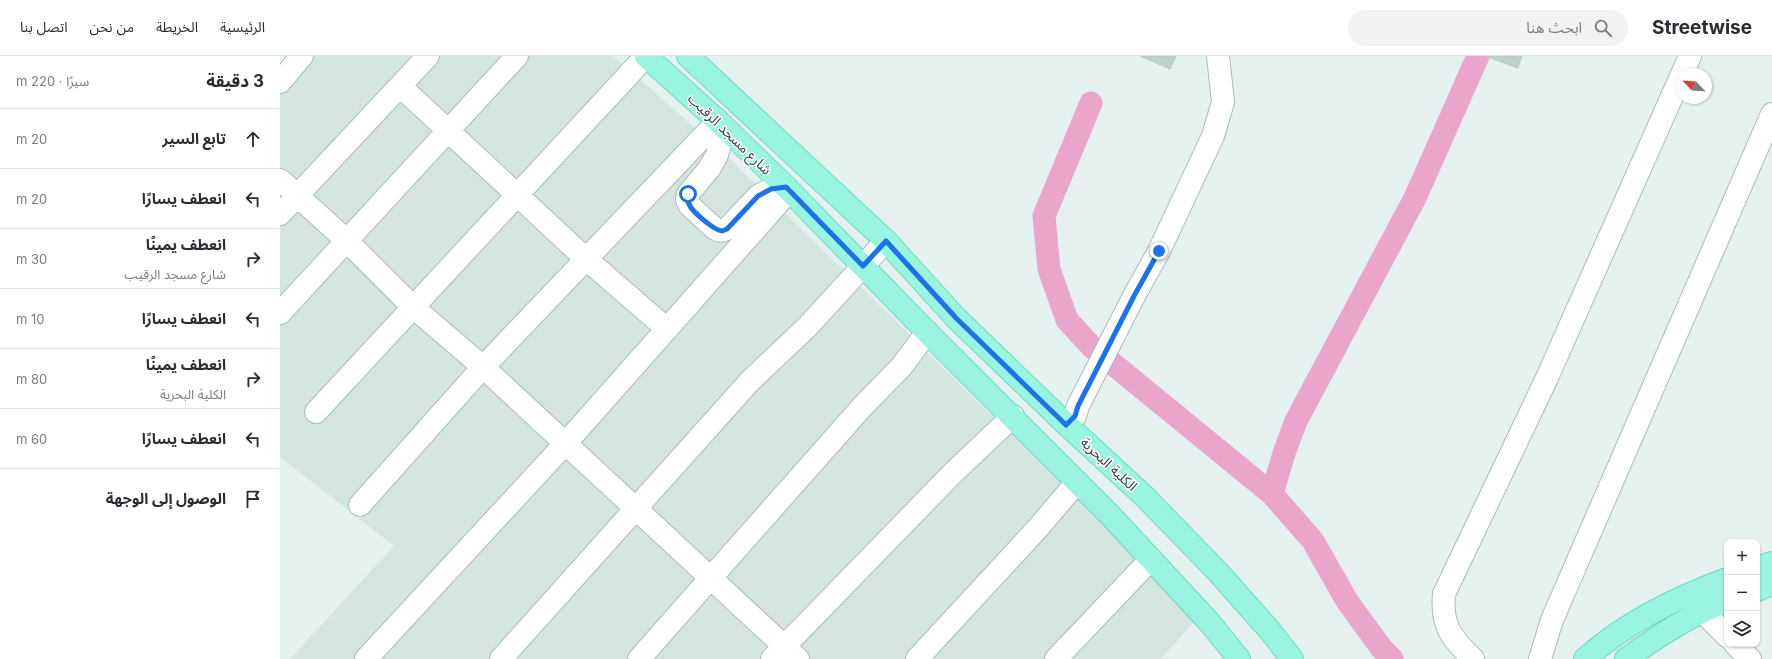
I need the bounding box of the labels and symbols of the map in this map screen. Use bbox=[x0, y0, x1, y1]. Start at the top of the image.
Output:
north arrow bbox=[1676, 68, 1712, 104]
street label: شارع مسجد الرقيب bbox=[683, 89, 776, 180]
route start bbox=[679, 185, 697, 203]
route end bbox=[1150, 242, 1168, 260]
street label: الكلية البحرية bbox=[1077, 433, 1141, 495]

